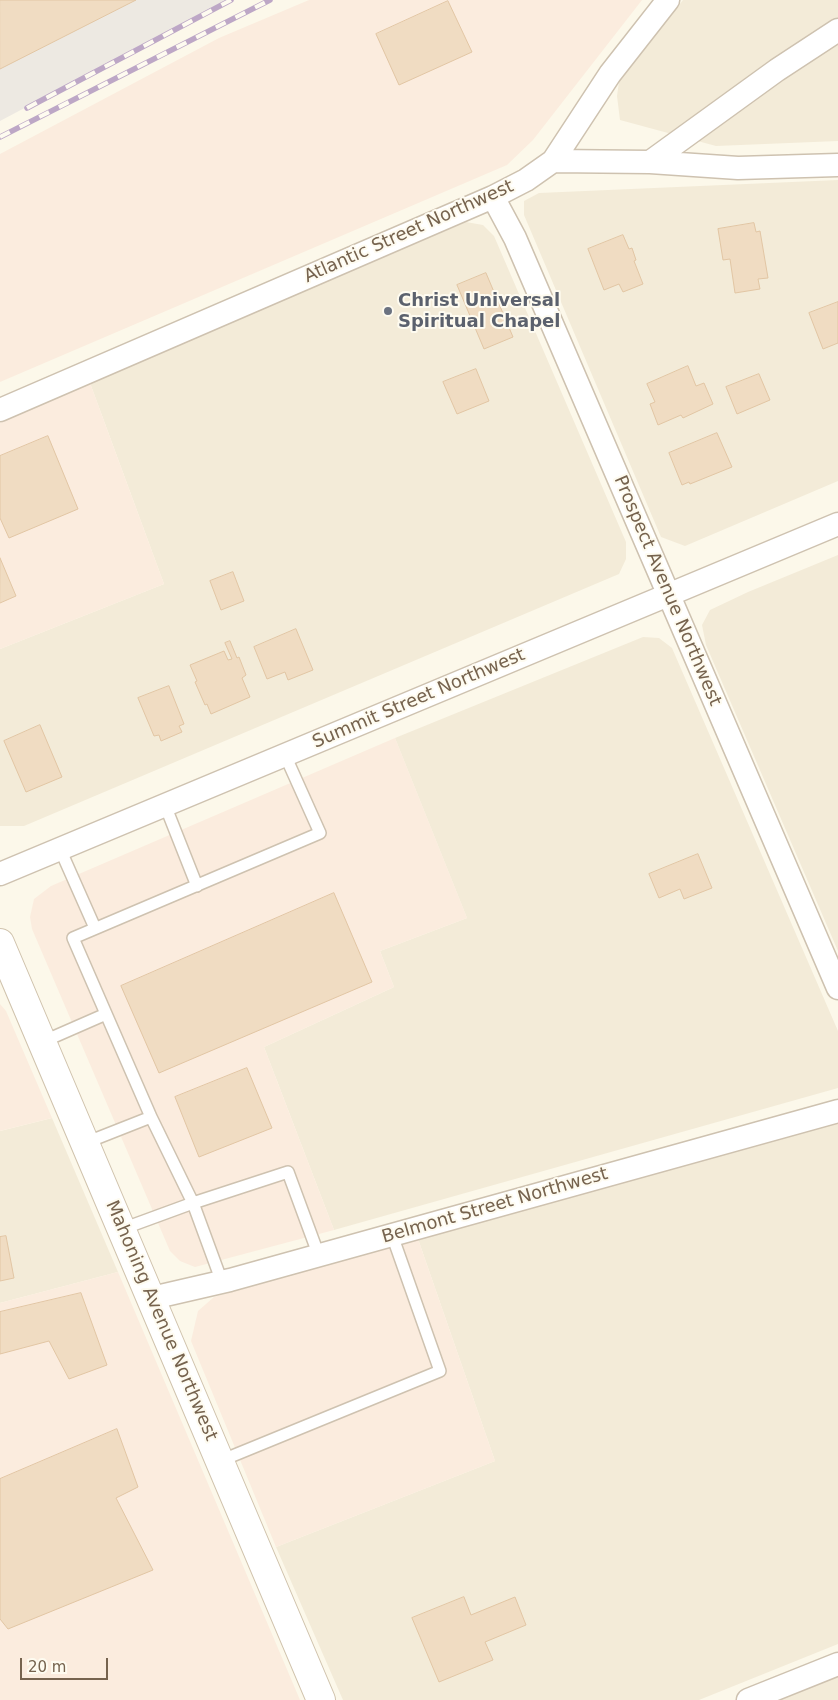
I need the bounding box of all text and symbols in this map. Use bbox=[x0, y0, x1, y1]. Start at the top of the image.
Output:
street label: Atlantic Street Northwest bbox=[301, 176, 517, 288]
place label: Christ Universal Spiritual Chapel bbox=[398, 290, 561, 332]
marker: Christ Universal Spiritual Chapel bbox=[382, 305, 394, 317]
street label: Prospect Avenue Northwest bbox=[609, 473, 725, 709]
street label: Summit Street Northwest bbox=[310, 644, 528, 754]
street label: Belmont Street Northwest bbox=[379, 1163, 611, 1249]
street label: Mahoning Avenue Northwest bbox=[100, 1198, 222, 1444]
scale bar bbox=[22, 1648, 110, 1680]
text: 20 m bbox=[28, 1658, 66, 1676]

